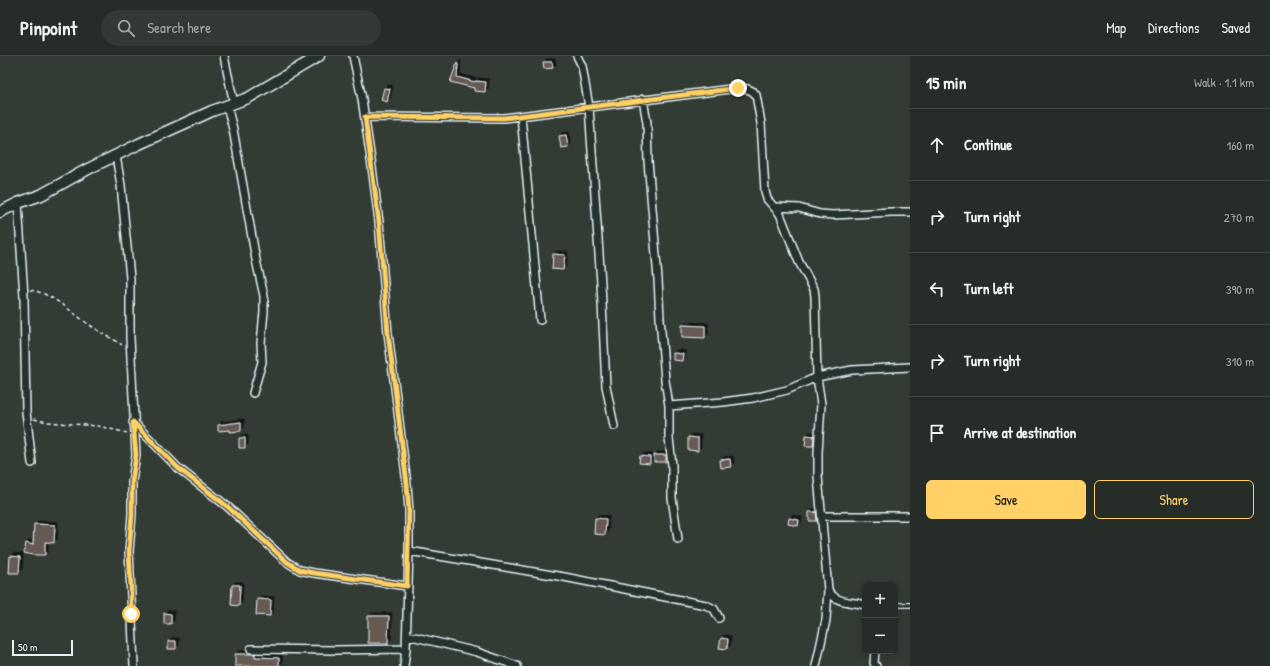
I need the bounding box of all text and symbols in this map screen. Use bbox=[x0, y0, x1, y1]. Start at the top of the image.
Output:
search box bbox=[101, 10, 381, 46]
text: Pinpoint bbox=[20, 15, 77, 41]
icon: search bbox=[115, 17, 137, 39]
text: Search here bbox=[147, 17, 211, 38]
text: Map bbox=[1106, 18, 1126, 37]
text: Directions bbox=[1148, 18, 1199, 37]
text: Saved bbox=[1221, 18, 1250, 37]
text: 15 min bbox=[926, 71, 966, 94]
text: Walk · 1.1 km bbox=[1194, 73, 1254, 91]
route end bbox=[729, 79, 747, 97]
icon: ahead bbox=[926, 134, 948, 156]
text: Continue bbox=[964, 134, 1012, 155]
text: 160 m bbox=[1226, 136, 1254, 154]
icon: right bbox=[926, 206, 948, 228]
text: Turn right bbox=[964, 206, 1020, 227]
text: 270 m bbox=[1224, 208, 1254, 226]
icon: left bbox=[926, 278, 948, 300]
text: Turn left bbox=[964, 278, 1014, 299]
text: 390 m bbox=[1226, 280, 1254, 298]
icon: right bbox=[926, 350, 948, 372]
text: Turn right bbox=[964, 350, 1020, 371]
text: 310 m bbox=[1226, 352, 1254, 370]
icon: arrive bbox=[926, 422, 948, 444]
text: Arrive at destination bbox=[964, 422, 1076, 443]
button: Save bbox=[926, 480, 1086, 519]
button: Share bbox=[1094, 480, 1254, 519]
map controls bbox=[862, 582, 898, 654]
button: + bbox=[862, 582, 898, 618]
route start bbox=[122, 605, 140, 623]
button: − bbox=[862, 618, 898, 654]
scale bar bbox=[12, 638, 73, 657]
text: 50 m bbox=[18, 640, 38, 654]

